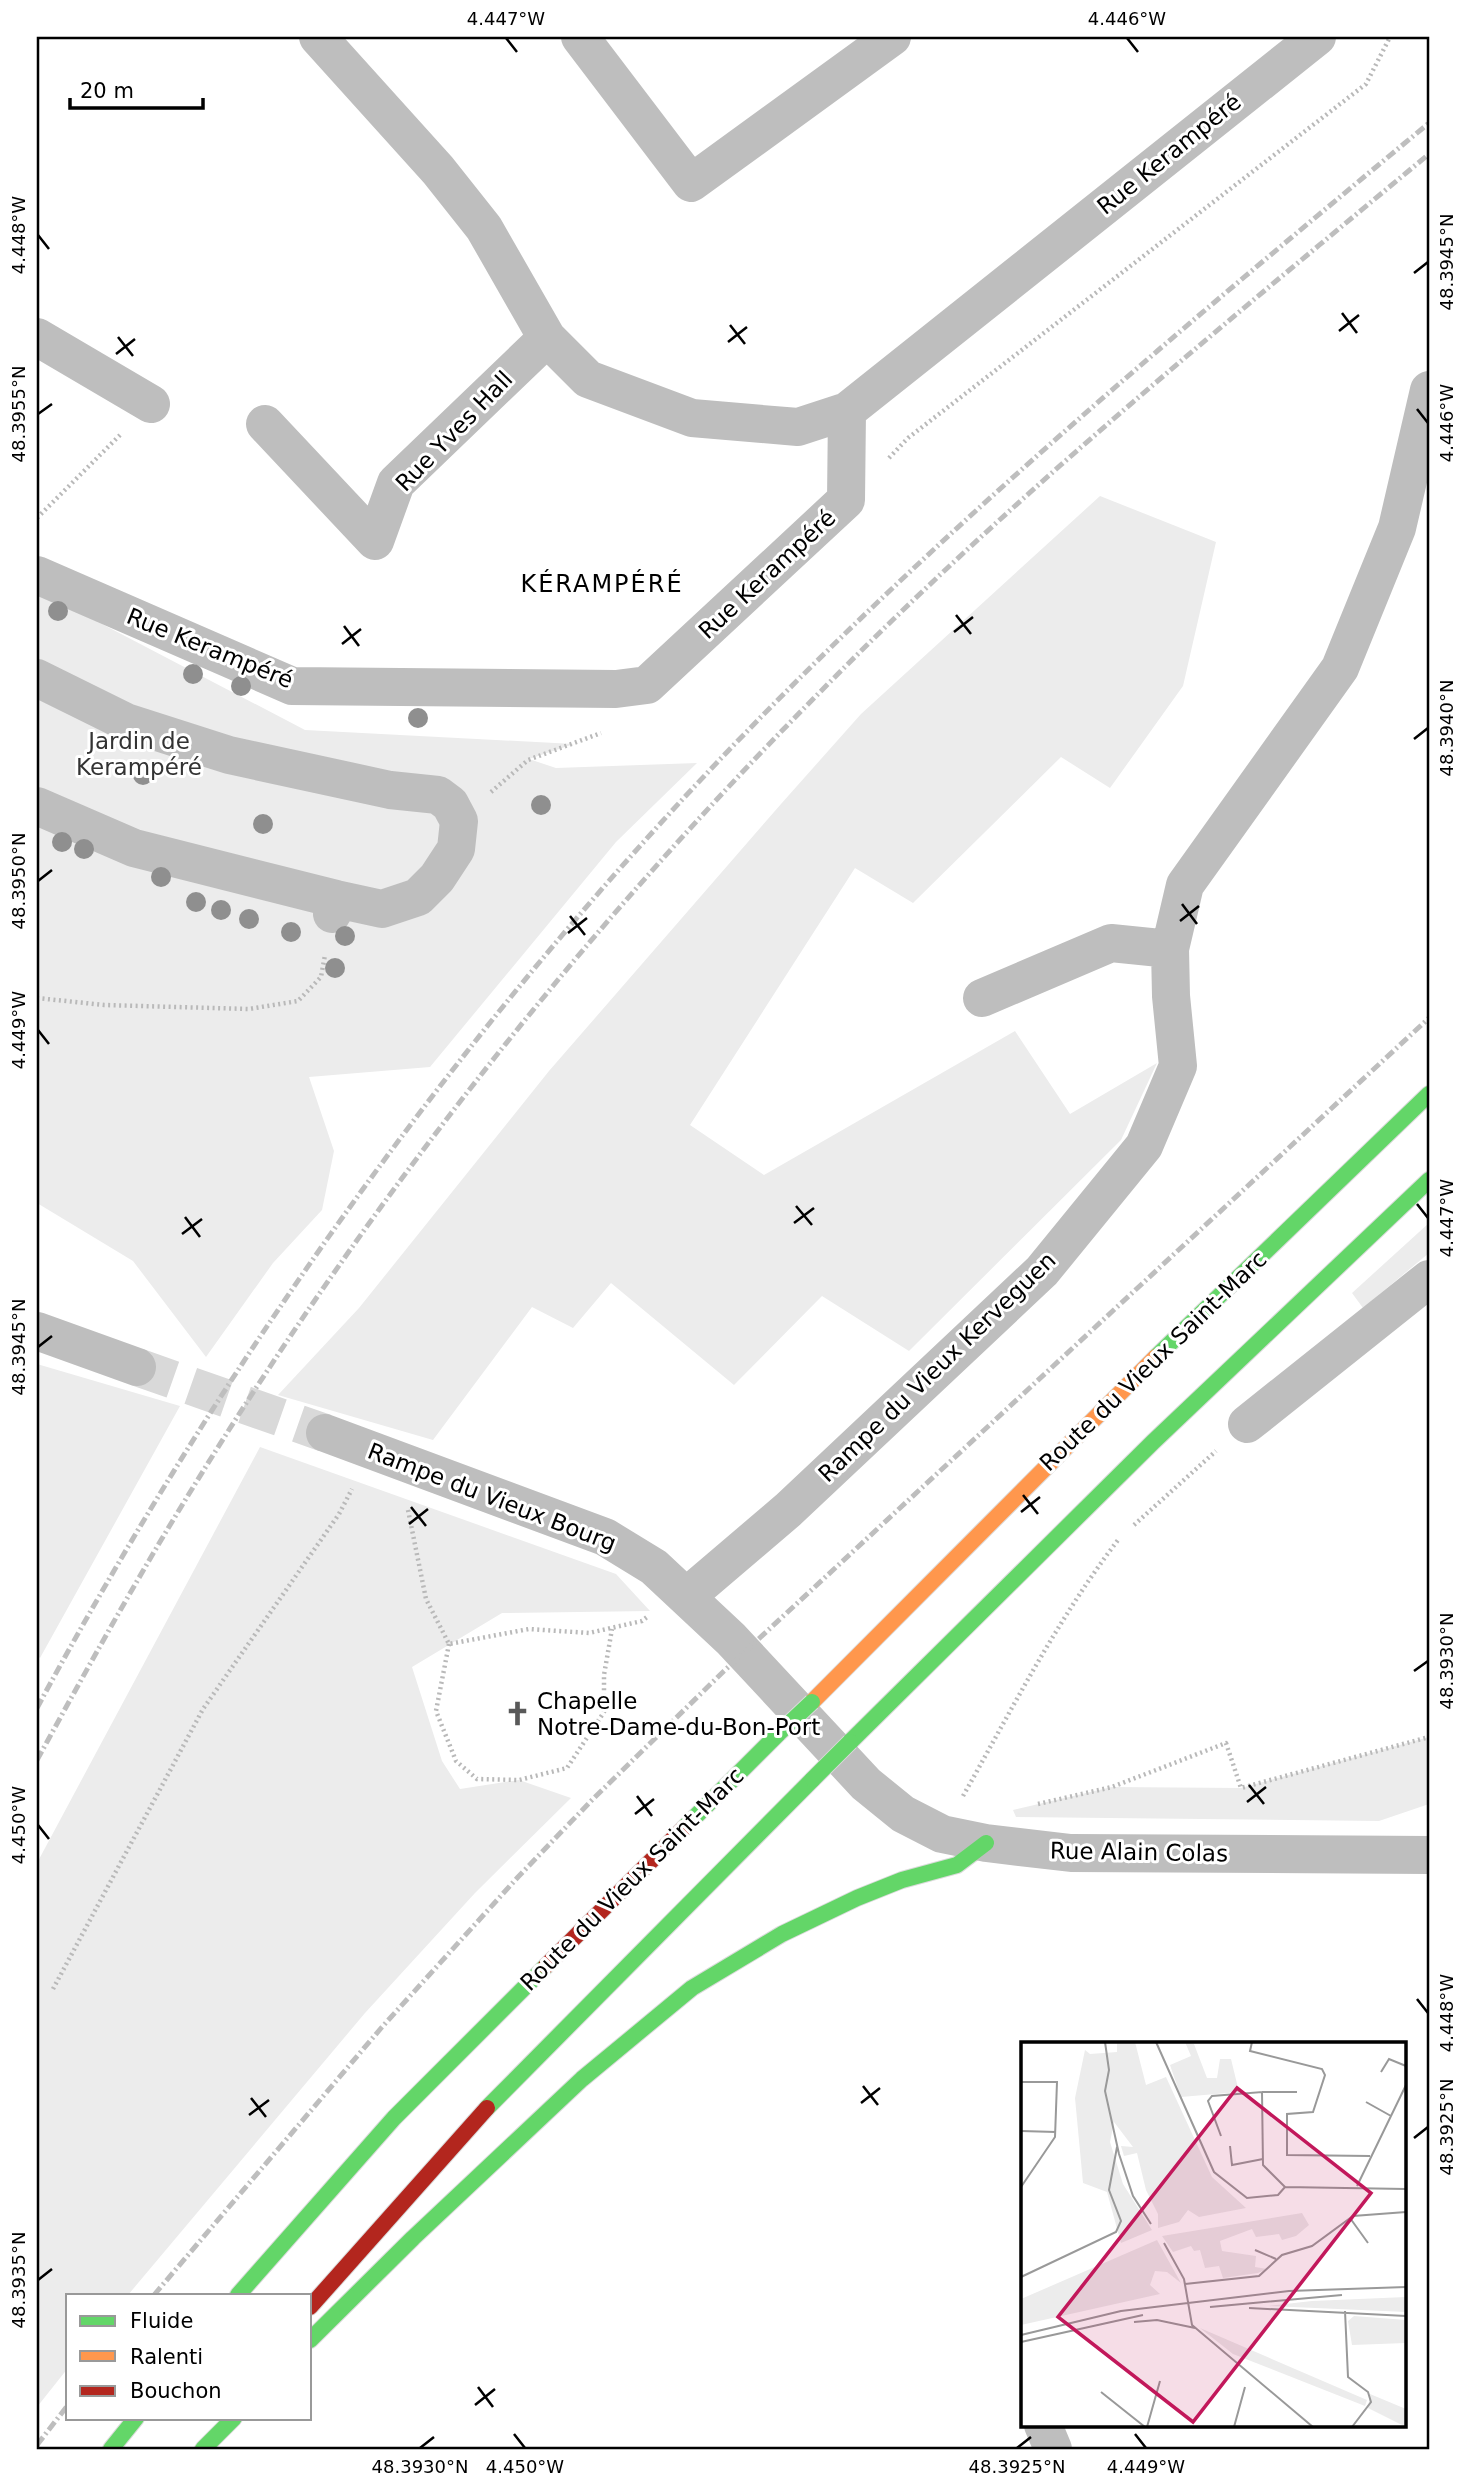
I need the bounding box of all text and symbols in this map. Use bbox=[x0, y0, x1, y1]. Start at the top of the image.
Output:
text: 4.447°W bbox=[467, 8, 545, 29]
text: 4.446°W bbox=[1088, 8, 1166, 29]
scale bar bbox=[70, 66, 203, 110]
text: 20 m bbox=[80, 79, 134, 103]
street label: Rue Kerampéré bbox=[1092, 88, 1246, 220]
text: 4.448°W bbox=[8, 196, 29, 274]
text: 48.3945°N bbox=[1436, 214, 1457, 310]
text: 48.3955°N bbox=[8, 366, 29, 462]
street label: Rue Yves Hall bbox=[390, 366, 518, 496]
text: 4.446°W bbox=[1436, 384, 1457, 462]
street label: Rue Kerampéré bbox=[693, 504, 841, 644]
district label: KÉRAMPÉRÉ bbox=[520, 569, 684, 598]
street label: Rue Kerampéré bbox=[123, 603, 297, 693]
text: 48.3940°N bbox=[1436, 680, 1457, 776]
park label: Jardin de Kerampéré bbox=[76, 728, 202, 780]
text: 48.3950°N bbox=[8, 833, 29, 929]
text: 4.449°W bbox=[8, 991, 29, 1069]
text: 4.447°W bbox=[1436, 1179, 1457, 1257]
street label: Route du Vieux Saint-Marc bbox=[1035, 1246, 1271, 1476]
street label: Rampe du Vieux Kerveguen bbox=[813, 1247, 1061, 1487]
text: 48.3945°N bbox=[8, 1299, 29, 1395]
street label: Rampe du Vieux Bourg bbox=[364, 1438, 620, 1556]
text: 48.3930°N bbox=[1436, 1613, 1457, 1709]
place label: Chapelle Notre-Dame-du-Bon-Port bbox=[537, 1688, 820, 1740]
church icon: Chapelle Notre-Dame-du-Bon-Port bbox=[503, 1700, 531, 1728]
street label: Route du Vieux Saint-Marc bbox=[515, 1762, 749, 1996]
text: 4.450°W bbox=[8, 1786, 29, 1864]
street label: Rue Alain Colas bbox=[1050, 1837, 1228, 1867]
text: 4.448°W bbox=[1436, 1974, 1457, 2052]
inset map bbox=[1021, 2042, 1406, 2426]
text: 48.3925°N bbox=[1436, 2079, 1457, 2175]
text: 48.3935°N bbox=[8, 2232, 29, 2328]
legend bbox=[66, 2294, 312, 2420]
text: Fluide bbox=[130, 2309, 193, 2333]
text: Ralenti bbox=[130, 2345, 203, 2369]
text: Bouchon bbox=[130, 2379, 222, 2403]
text: 48.3930°N bbox=[372, 2456, 468, 2477]
text: 4.450°W bbox=[486, 2456, 564, 2477]
text: 48.3925°N bbox=[969, 2456, 1065, 2477]
text: 4.449°W bbox=[1107, 2456, 1185, 2477]

